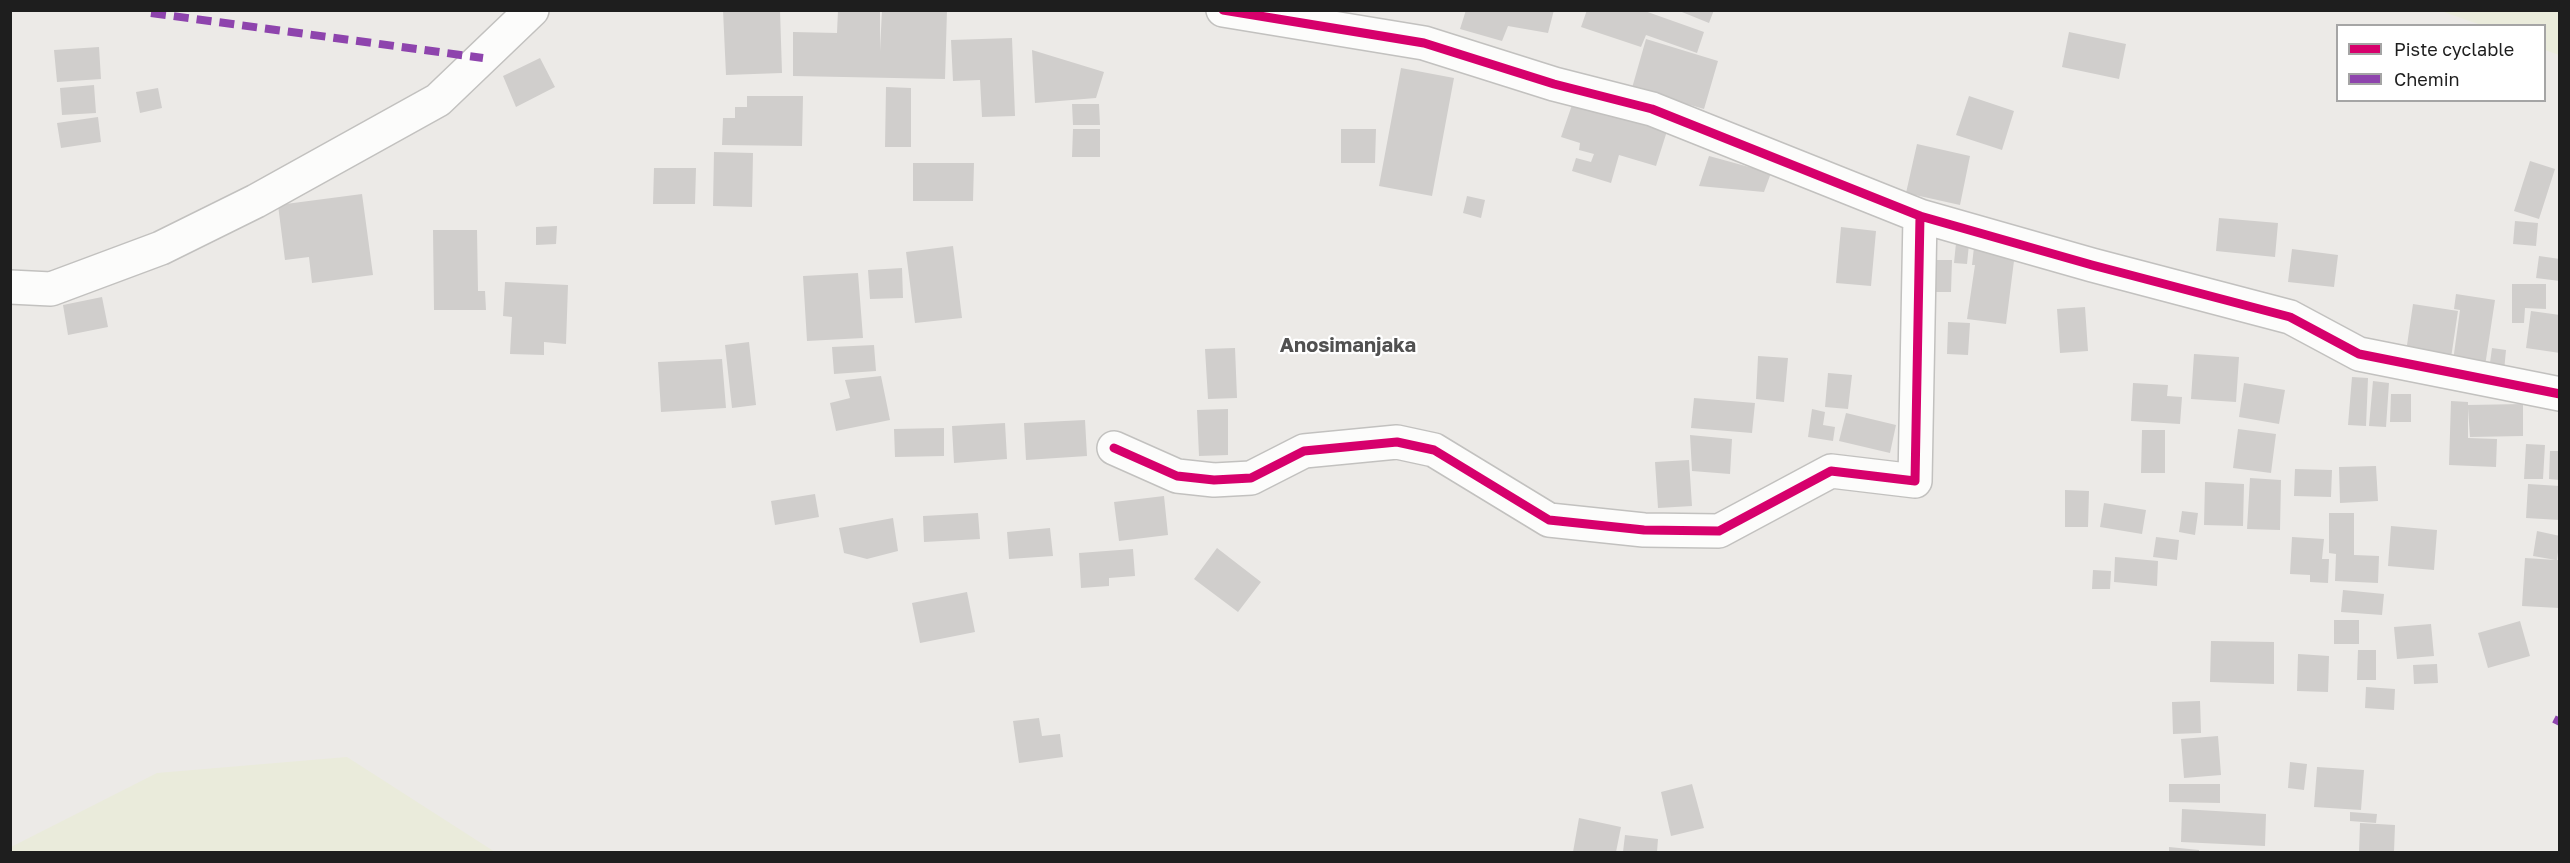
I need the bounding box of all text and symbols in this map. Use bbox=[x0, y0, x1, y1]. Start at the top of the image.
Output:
legend bbox=[2336, 24, 2546, 102]
text: Piste cyclable bbox=[2394, 38, 2514, 60]
text: Chemin bbox=[2394, 68, 2460, 90]
district label: Anosimanjaka bbox=[1280, 334, 1416, 358]

